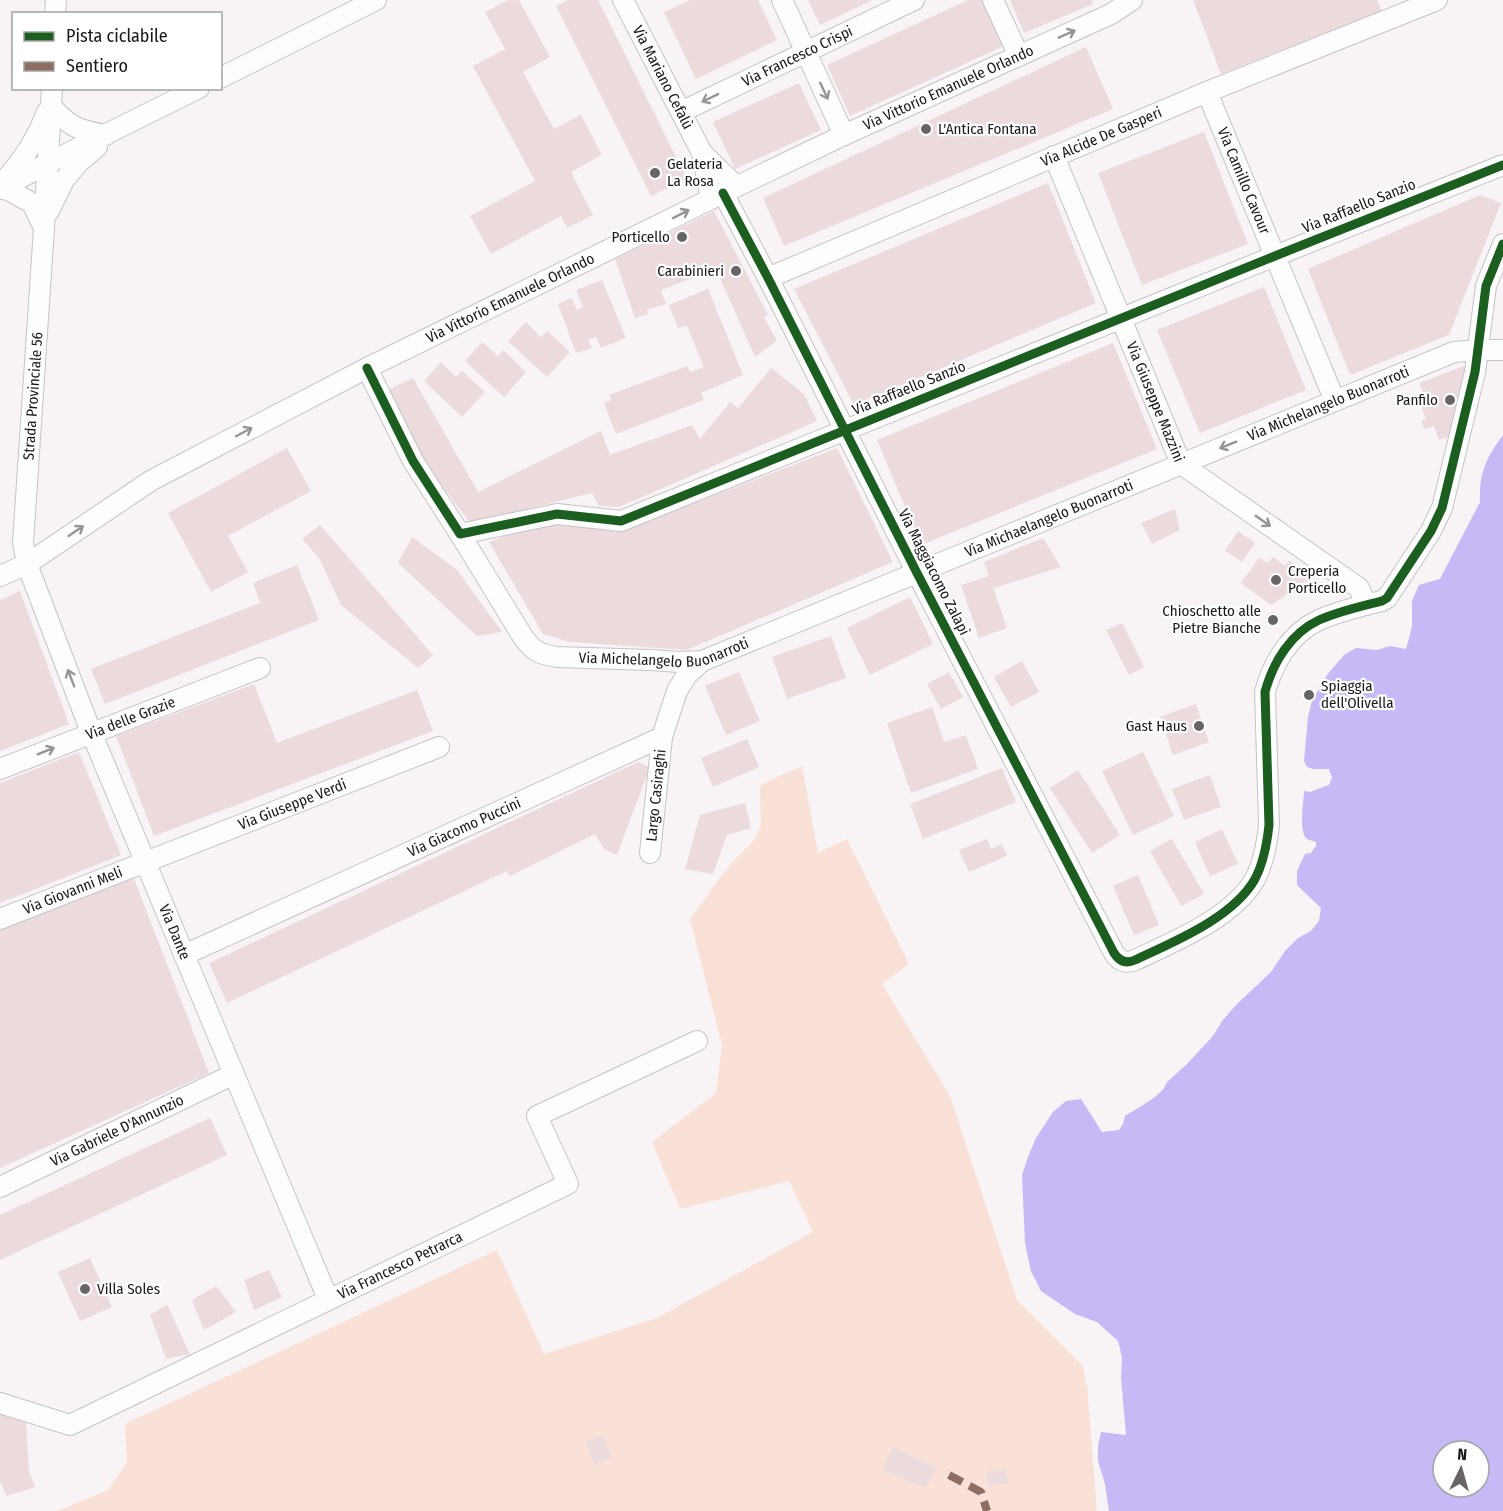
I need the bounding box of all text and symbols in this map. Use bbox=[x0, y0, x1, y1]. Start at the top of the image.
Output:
legend bbox=[12, 12, 222, 90]
street label: Via Mariano Cefalù bbox=[629, 22, 697, 132]
street label: Via Francesco Crispi bbox=[739, 22, 855, 90]
text: Pista ciclabile bbox=[66, 25, 168, 47]
one-way arrow bbox=[1058, 27, 1076, 39]
street label: Via Vittorio Emanuele Orlando bbox=[860, 41, 1037, 134]
text: Sentiero bbox=[66, 55, 128, 77]
one-way arrow bbox=[819, 82, 830, 100]
one-way arrow bbox=[702, 93, 720, 105]
street label: Via Alcide De Gasperi bbox=[1038, 103, 1165, 170]
place label: L'Antica Fontana bbox=[938, 120, 1037, 138]
marker: L'Antica Fontana bbox=[919, 122, 933, 136]
street label: Via Camillo Cavour bbox=[1214, 125, 1274, 237]
place label: Gelateria La Rosa bbox=[667, 155, 723, 190]
marker: Gelateria La Rosa bbox=[648, 166, 662, 180]
street label: Via Raffaello Sanzio bbox=[1300, 175, 1418, 237]
one-way arrow bbox=[672, 207, 690, 219]
place label: Porticello bbox=[612, 228, 670, 246]
marker: Porticello bbox=[675, 230, 689, 244]
street label: Via Vittorio Emanuele Orlando bbox=[423, 249, 597, 347]
place label: Carabinieri bbox=[657, 262, 724, 280]
marker: Carabinieri bbox=[729, 264, 743, 278]
street label: Strada Provinciale 56 bbox=[20, 331, 46, 461]
street label: Via Giuseppe Mazzini bbox=[1123, 339, 1188, 465]
street label: Via Raffaello Sanzio bbox=[850, 357, 968, 419]
street label: Via Michelangelo Buonarroti bbox=[1245, 362, 1412, 445]
place label: Panfilo bbox=[1396, 391, 1438, 409]
marker: Panfilo bbox=[1443, 393, 1457, 407]
one-way arrow bbox=[234, 426, 252, 437]
one-way arrow bbox=[1219, 440, 1238, 451]
street label: Via Michaelangelo Buonarroti bbox=[962, 476, 1136, 561]
street label: Via Maggiacomo Zalapì bbox=[894, 506, 974, 638]
one-way arrow bbox=[1255, 515, 1271, 527]
one-way arrow bbox=[67, 524, 84, 537]
place label: Creperia Porticello bbox=[1288, 562, 1347, 597]
marker: Creperia Porticello bbox=[1269, 573, 1283, 587]
place label: Chioschetto alle Pietre Bianche bbox=[1162, 602, 1261, 637]
marker: Chioschetto alle Pietre Bianche bbox=[1266, 613, 1280, 627]
street label: Via Michelangelo Buonarroti bbox=[578, 634, 751, 671]
one-way arrow bbox=[64, 669, 75, 687]
place label: Spiaggia dell'Olivella bbox=[1321, 677, 1394, 712]
marker: Spiaggia dell'Olivella bbox=[1302, 688, 1316, 702]
street label: Via delle Grazie bbox=[83, 693, 178, 744]
place label: Gast Haus bbox=[1126, 717, 1187, 735]
marker: Gast Haus bbox=[1192, 719, 1206, 733]
one-way arrow bbox=[36, 744, 54, 755]
street label: Largo Casiraghi bbox=[642, 748, 670, 842]
street label: Via Giuseppe Verdi bbox=[236, 775, 349, 834]
street label: Via Giacomo Puccini bbox=[405, 794, 524, 861]
street label: Via Giovanni Meli bbox=[20, 863, 125, 918]
street label: Via Dante bbox=[155, 902, 194, 962]
street label: Via Gabriele D'Annunzio bbox=[47, 1091, 187, 1170]
street label: Via Francesco Petrarca bbox=[335, 1228, 465, 1303]
place label: Villa Soles bbox=[97, 1280, 160, 1298]
marker: Villa Soles bbox=[78, 1282, 92, 1296]
north arrow bbox=[1431, 1439, 1491, 1499]
text: N bbox=[1457, 1445, 1468, 1464]

